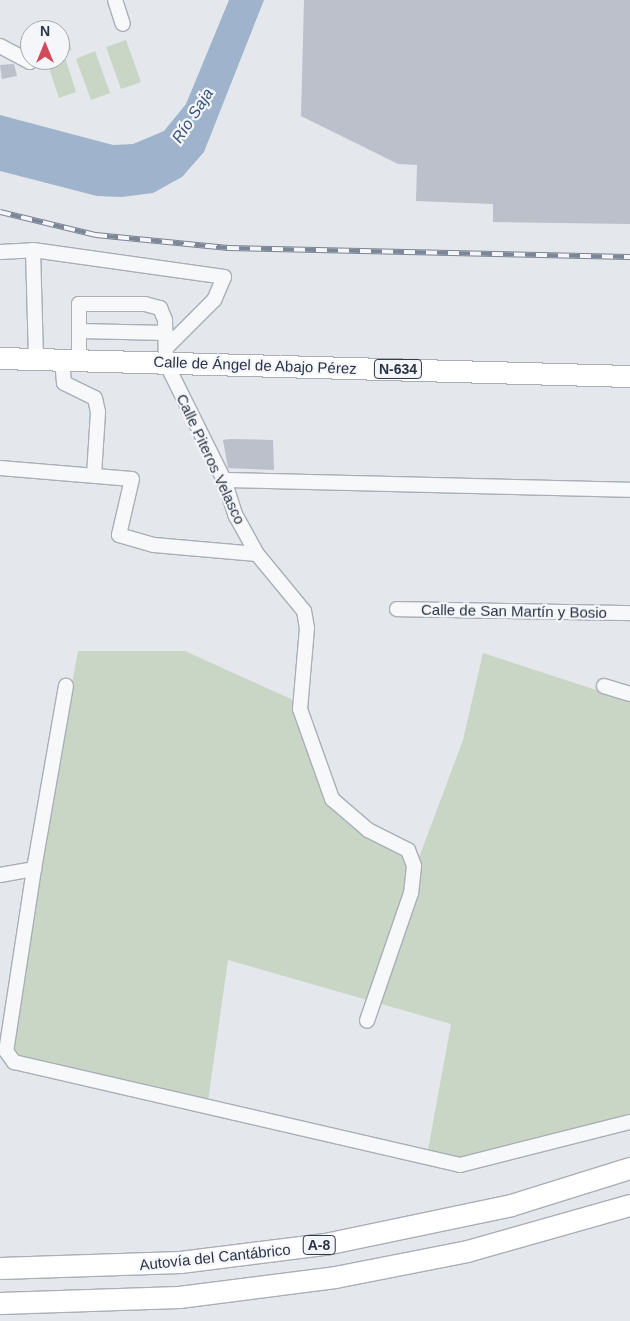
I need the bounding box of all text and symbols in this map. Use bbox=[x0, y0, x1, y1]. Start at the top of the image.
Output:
north arrow bbox=[20, 20, 70, 70]
text: N bbox=[40, 23, 50, 39]
water label: Río Saja bbox=[168, 85, 218, 147]
street label: Calle de Ángel de Abajo Pérez bbox=[153, 352, 357, 378]
road number: N-634 bbox=[373, 358, 423, 380]
street label: Calle Piteros Velasco bbox=[173, 391, 249, 527]
street label: Calle de San Martín y Bosio bbox=[421, 600, 607, 622]
road number: A-8 bbox=[302, 1234, 336, 1256]
street label: Autovía del Cantábrico bbox=[139, 1240, 291, 1274]

